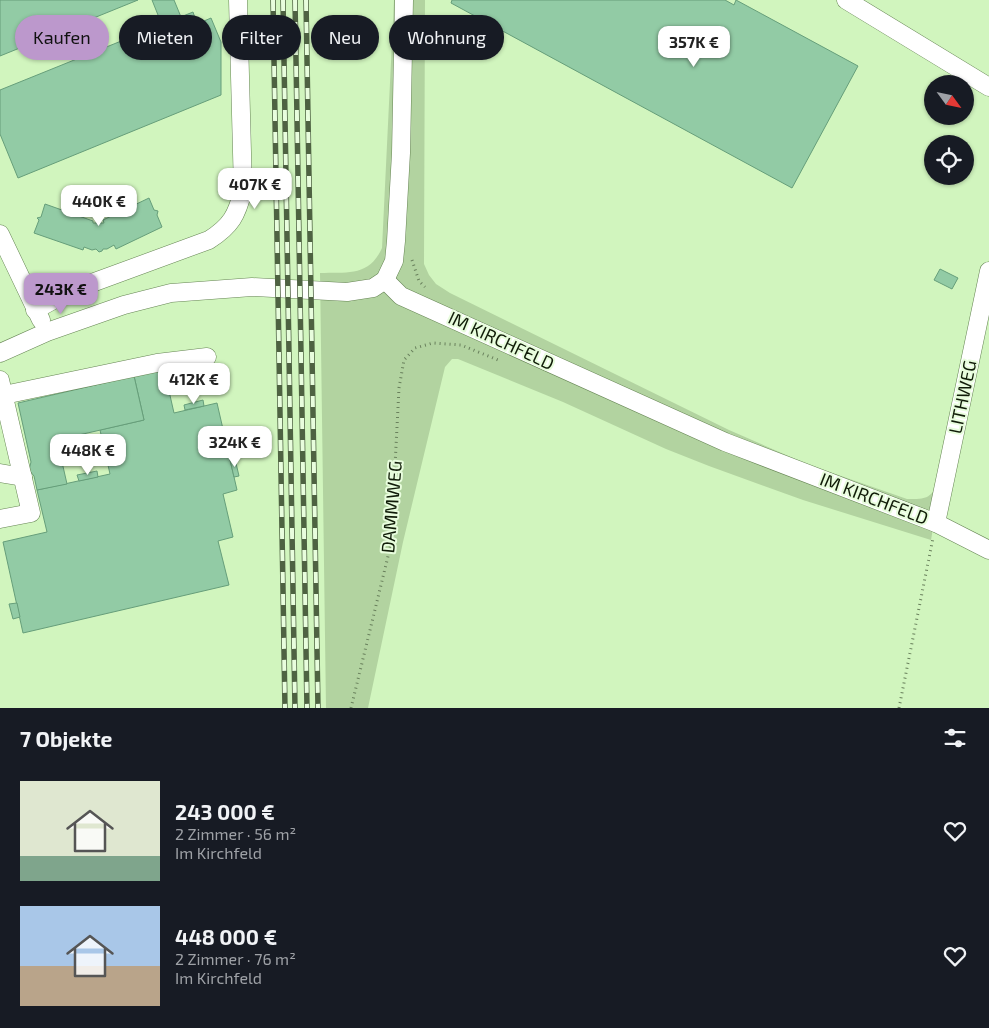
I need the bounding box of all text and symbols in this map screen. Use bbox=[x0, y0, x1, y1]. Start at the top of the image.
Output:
chip: Kaufen bbox=[15, 15, 109, 60]
chip: Mieten bbox=[119, 15, 212, 60]
chip: Filter bbox=[222, 15, 301, 60]
chip: Neu bbox=[311, 15, 379, 60]
chip: Wohnung bbox=[389, 15, 504, 60]
pin: 357K € bbox=[653, 26, 735, 68]
text: 357K € bbox=[669, 32, 719, 51]
north arrow bbox=[924, 75, 974, 125]
map controls bbox=[924, 75, 974, 185]
button: locate bbox=[924, 135, 974, 185]
pin: 407K € bbox=[214, 168, 296, 210]
text: 407K € bbox=[229, 174, 281, 193]
pin: 440K € bbox=[58, 184, 140, 227]
text: 440K € bbox=[72, 191, 126, 210]
pin: 243K € bbox=[20, 272, 102, 315]
text: 243K € bbox=[35, 279, 87, 298]
street label: IM KIRCHFELD bbox=[445, 306, 558, 374]
street label: LITHWEG bbox=[943, 358, 981, 436]
pin: 412K € bbox=[153, 362, 235, 405]
text: 412K € bbox=[169, 369, 219, 388]
pin: 324K € bbox=[194, 426, 276, 468]
text: 324K € bbox=[209, 432, 261, 451]
pin: 448K € bbox=[47, 434, 129, 476]
text: 448K € bbox=[61, 440, 115, 459]
street label: DAMMWEG bbox=[376, 460, 406, 554]
street label: IM KIRCHFELD bbox=[817, 467, 932, 529]
icon: filters bbox=[941, 724, 969, 752]
text: 7 Objekte bbox=[20, 726, 112, 751]
text: 243 000 € bbox=[175, 799, 275, 824]
icon: home bbox=[60, 801, 120, 861]
icon: heart bbox=[941, 817, 969, 845]
text: 2 Zimmer · 56 m² bbox=[175, 824, 296, 843]
text: Im Kirchfeld bbox=[175, 843, 262, 862]
text: 448 000 € bbox=[175, 924, 277, 949]
icon: home bbox=[60, 926, 120, 986]
icon: heart bbox=[941, 942, 969, 970]
text: 2 Zimmer · 76 m² bbox=[175, 949, 296, 968]
text: Im Kirchfeld bbox=[175, 968, 262, 987]

